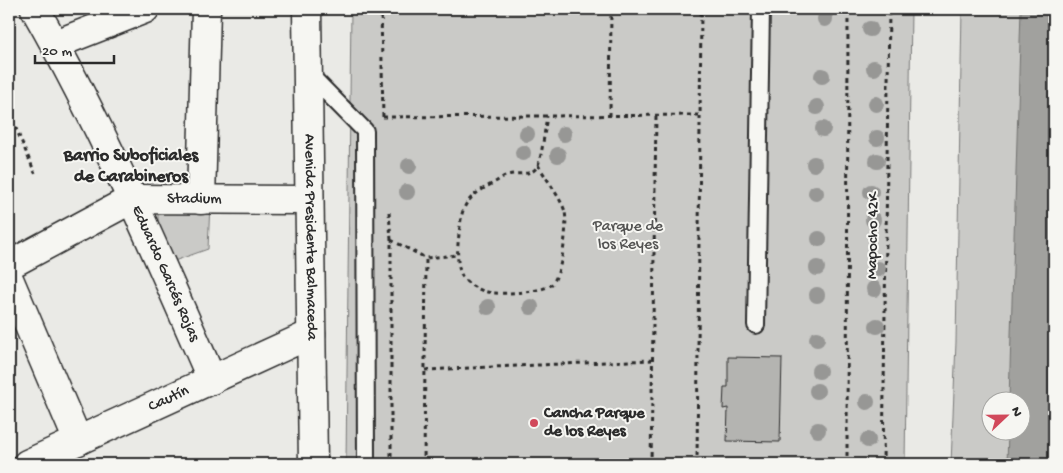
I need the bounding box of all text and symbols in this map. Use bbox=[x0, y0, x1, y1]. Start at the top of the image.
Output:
scale bar bbox=[35, 32, 114, 64]
text: 20 m bbox=[42, 43, 72, 61]
street label: Avenida Presidente Balmaceda bbox=[299, 134, 321, 342]
district label: Barrio Suboficiales de Carabineros bbox=[63, 146, 200, 188]
street label: Stadium bbox=[167, 190, 222, 209]
street label: Mapocho 42K bbox=[864, 190, 884, 279]
street label: Eduardo Garcés Rojas bbox=[126, 202, 204, 346]
park label: Parque de los Reyes bbox=[592, 218, 664, 255]
street label: Cautín bbox=[145, 381, 193, 417]
north arrow bbox=[980, 390, 1030, 440]
place label: Cancha Parque de los Reyes bbox=[543, 405, 645, 442]
text: N bbox=[1006, 405, 1025, 419]
marker: Cancha Parque de los Reyes bbox=[528, 417, 540, 429]

